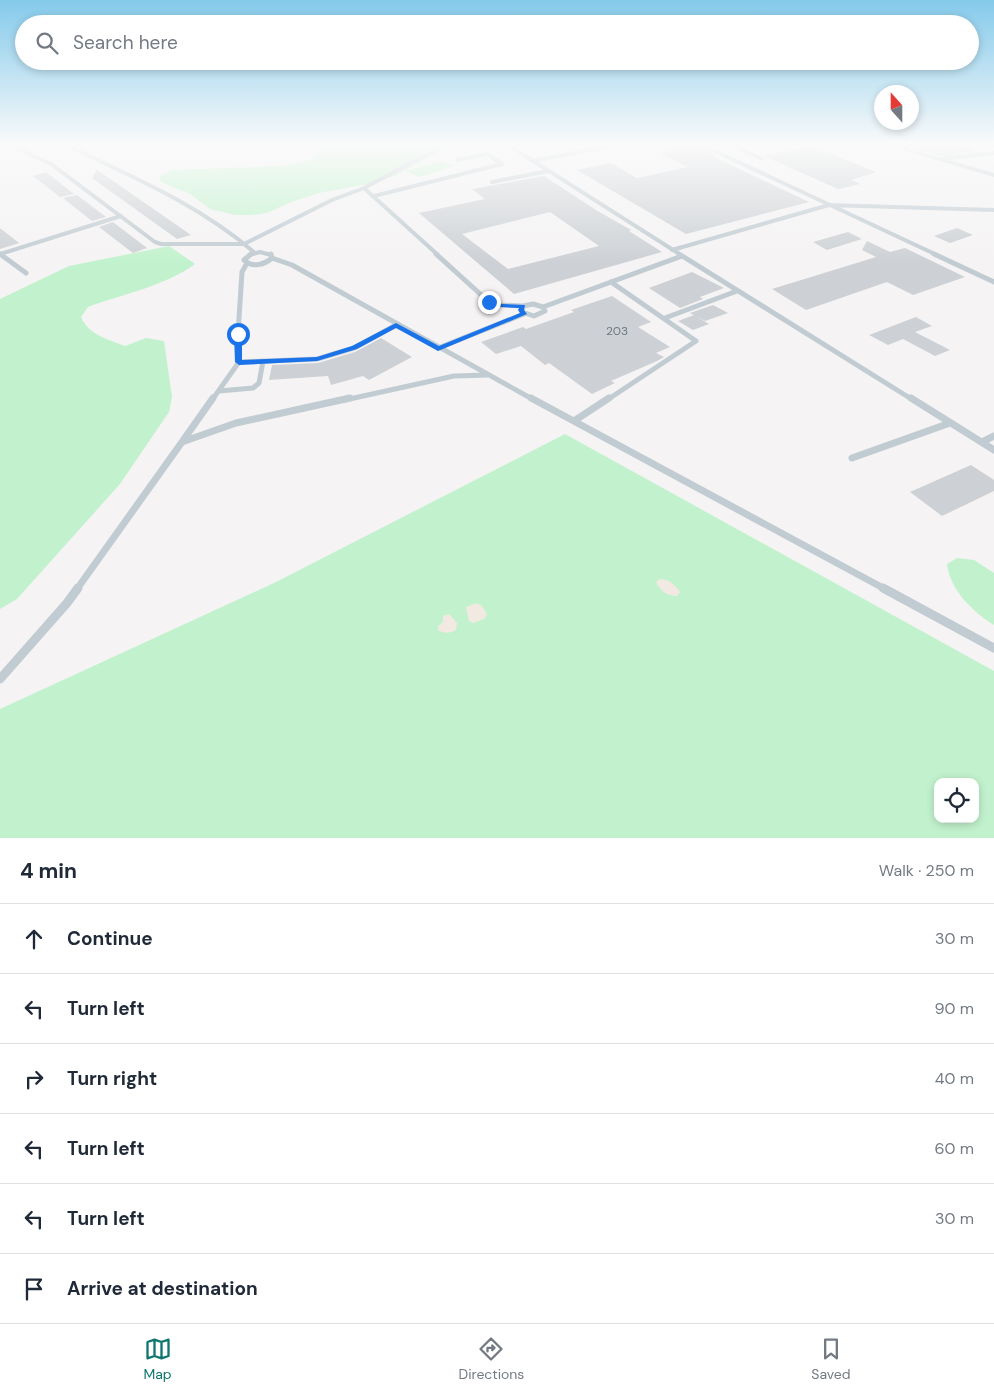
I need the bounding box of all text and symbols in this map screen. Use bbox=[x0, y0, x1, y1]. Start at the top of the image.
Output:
search box bbox=[15, 15, 979, 70]
icon: search bbox=[33, 29, 61, 57]
text: Search here bbox=[73, 30, 178, 55]
north arrow bbox=[874, 85, 919, 130]
route end bbox=[478, 291, 501, 314]
route start bbox=[227, 323, 250, 346]
house number: 203 bbox=[606, 323, 628, 339]
map controls bbox=[934, 778, 979, 823]
button: locate bbox=[934, 778, 979, 823]
text: 4 min bbox=[20, 857, 77, 885]
text: Walk · 250 m bbox=[879, 860, 974, 881]
icon: ahead bbox=[20, 925, 48, 953]
text: Continue bbox=[67, 926, 153, 951]
text: 30 m bbox=[935, 928, 974, 949]
icon: left bbox=[20, 995, 48, 1023]
text: Turn left bbox=[67, 996, 145, 1021]
text: 90 m bbox=[934, 998, 974, 1019]
icon: right bbox=[20, 1065, 48, 1093]
text: Turn right bbox=[67, 1066, 157, 1091]
text: 40 m bbox=[935, 1068, 974, 1089]
icon: left bbox=[20, 1135, 48, 1163]
text: Turn left bbox=[67, 1136, 145, 1161]
text: 60 m bbox=[934, 1138, 974, 1159]
icon: left bbox=[20, 1205, 48, 1233]
text: Turn left bbox=[67, 1206, 145, 1231]
text: 30 m bbox=[935, 1208, 974, 1229]
icon: arrive bbox=[20, 1275, 48, 1303]
text: Arrive at destination bbox=[67, 1276, 258, 1301]
tab: Map bbox=[143, 1335, 172, 1383]
tab: Directions bbox=[459, 1335, 524, 1383]
tab: Saved bbox=[811, 1335, 851, 1383]

